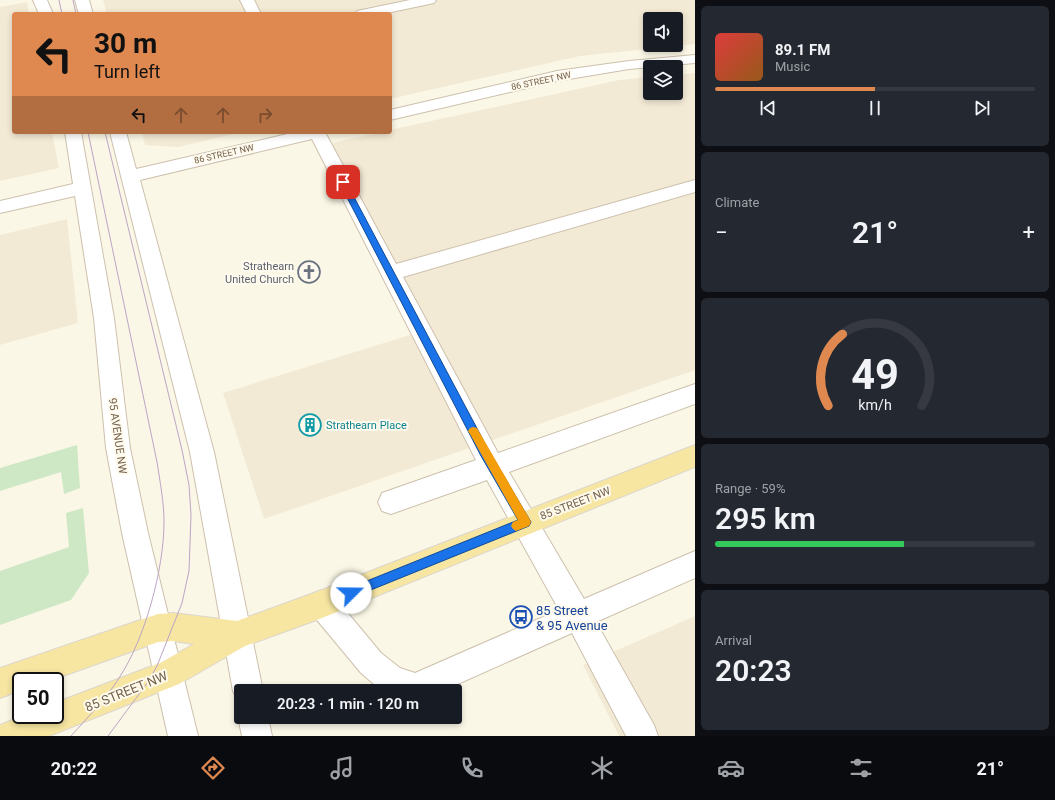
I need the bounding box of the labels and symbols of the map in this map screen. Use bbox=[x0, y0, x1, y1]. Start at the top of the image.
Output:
street label: 86 STREET NW bbox=[510, 70, 572, 92]
street label: 86 STREET NW bbox=[193, 142, 255, 166]
pin bbox=[326, 165, 360, 199]
church icon: Strathearn United Church bbox=[296, 259, 322, 285]
place label: Strathearn United Church bbox=[225, 260, 294, 286]
street label: 95 AVENUE NW bbox=[106, 397, 129, 475]
building icon: Strathearn Place bbox=[297, 412, 323, 438]
place label: Strathearn Place bbox=[326, 419, 407, 432]
street label: 85 STREET NW bbox=[538, 484, 612, 523]
position arrow bbox=[330, 572, 372, 614]
place label: 85 Street & 95 Avenue bbox=[536, 603, 608, 633]
bus stop icon: 85 Street & 95 Avenue bbox=[508, 604, 534, 630]
street label: 85 STREET NW bbox=[83, 668, 170, 715]
speed limit sign: 50 bbox=[12, 672, 64, 724]

